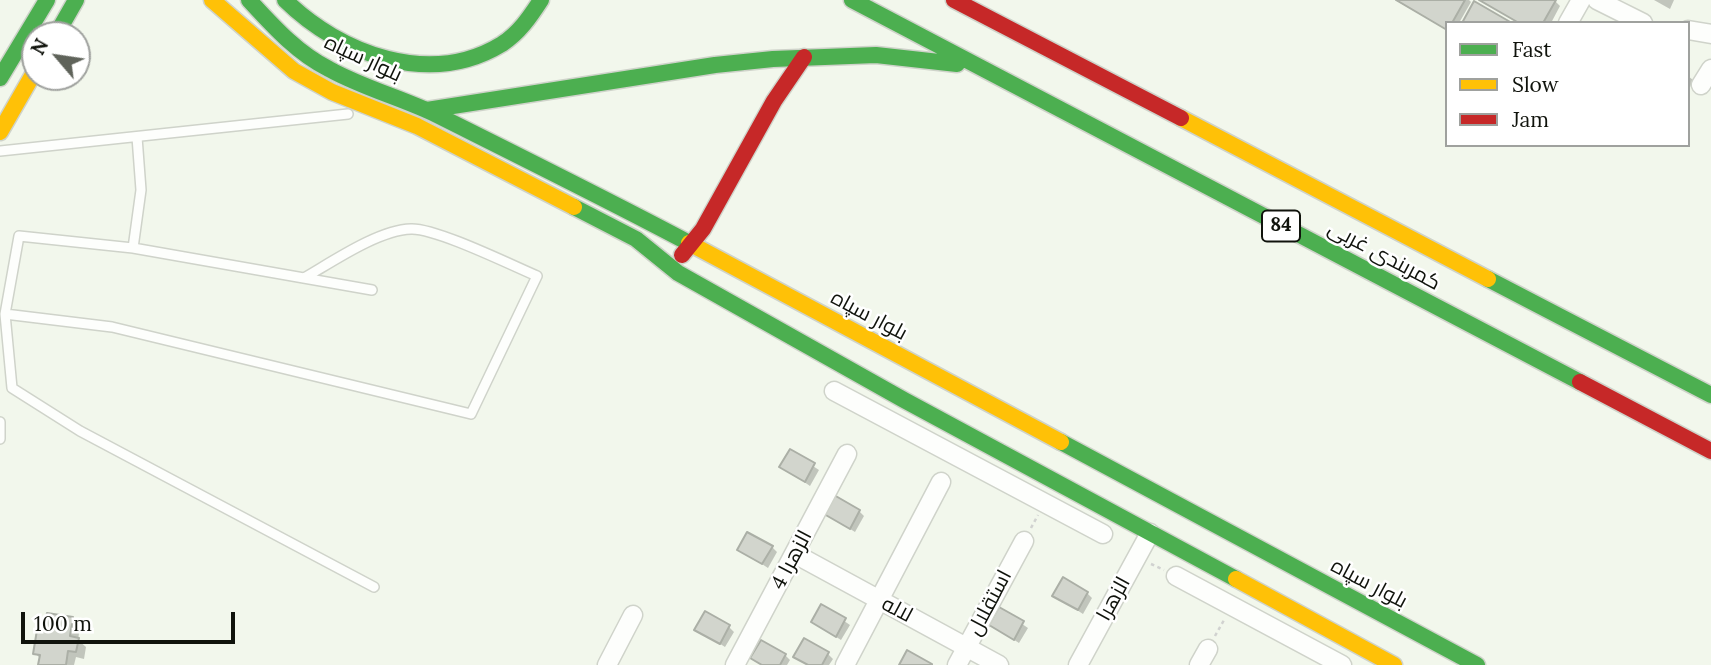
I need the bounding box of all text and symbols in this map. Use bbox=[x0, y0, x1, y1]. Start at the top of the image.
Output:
north arrow bbox=[21, 21, 91, 91]
legend bbox=[1445, 21, 1690, 147]
street label: بلوار سپاه bbox=[320, 30, 406, 88]
text: N bbox=[25, 35, 53, 59]
text: Fast bbox=[1512, 36, 1551, 63]
text: Slow bbox=[1512, 71, 1559, 98]
text: Jam bbox=[1512, 106, 1549, 133]
road number: 84 bbox=[1262, 210, 1300, 242]
street label: کمربندی غربی bbox=[1323, 216, 1445, 296]
street label: بلوار سپاه bbox=[826, 285, 912, 347]
street label: الزهرا 4 bbox=[766, 526, 818, 594]
street label: بلوار سپاه bbox=[1326, 553, 1412, 615]
street label: استقلال bbox=[962, 566, 1018, 640]
street label: الزهرا bbox=[1092, 573, 1136, 625]
street label: لاله bbox=[877, 591, 917, 629]
scale bar bbox=[24, 598, 238, 642]
text: 100 m bbox=[34, 610, 92, 637]

